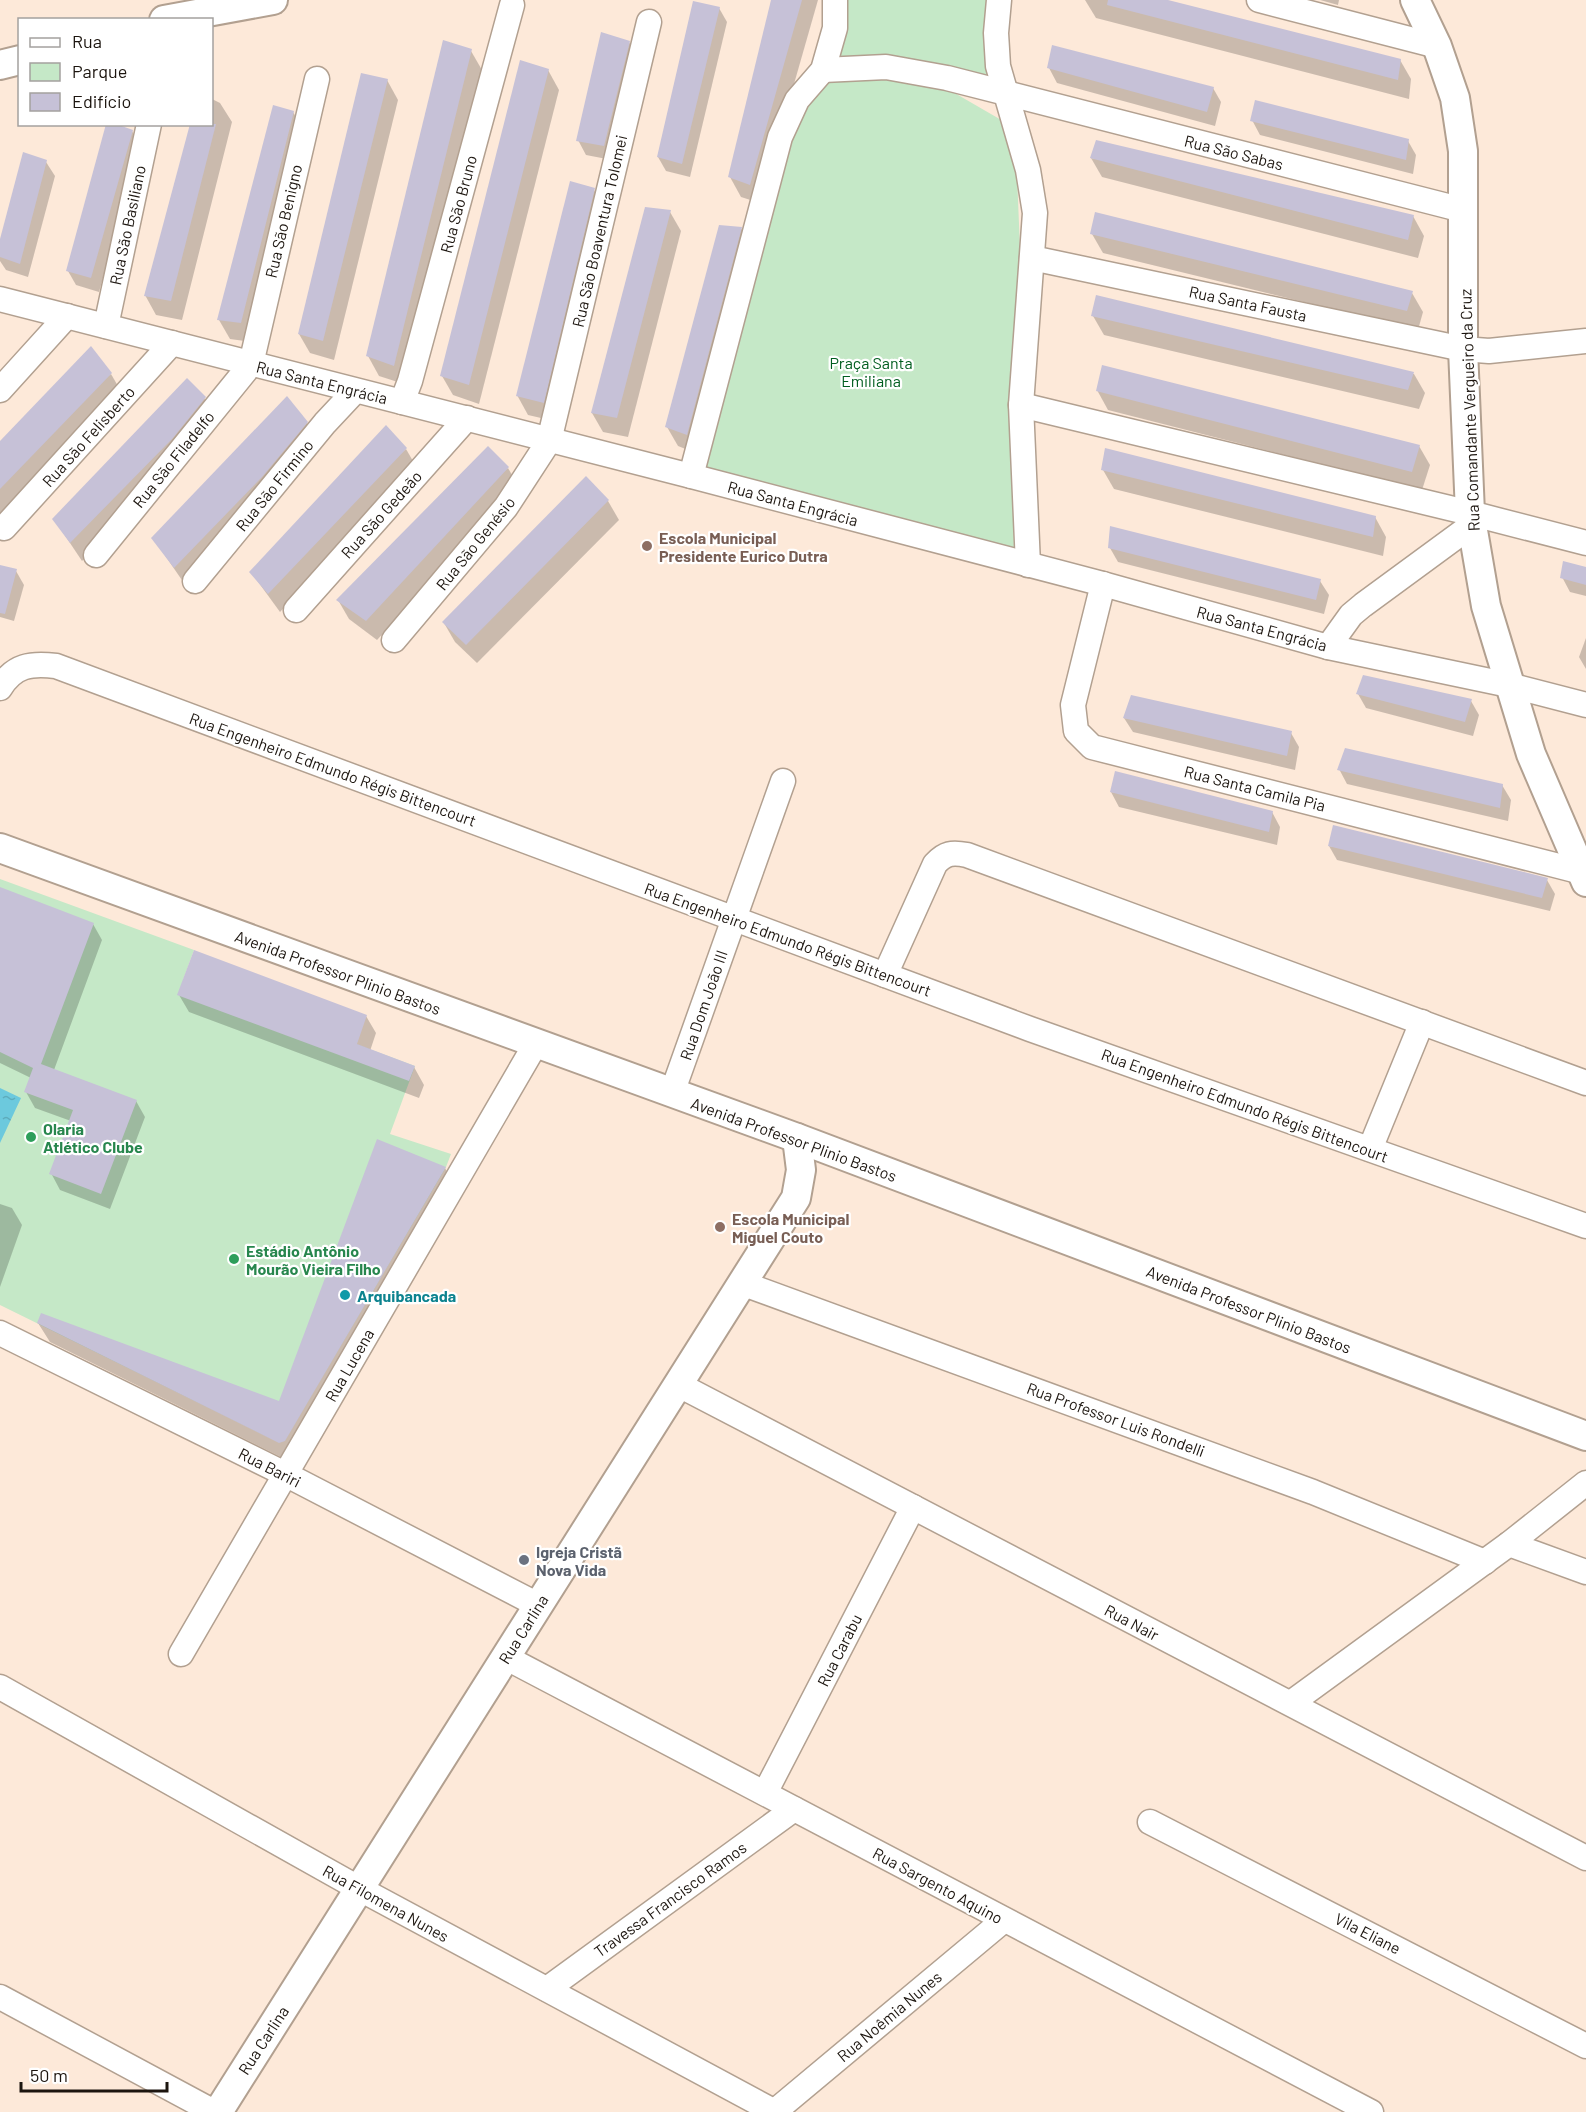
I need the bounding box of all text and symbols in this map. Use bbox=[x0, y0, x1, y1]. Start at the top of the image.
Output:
legend bbox=[18, 18, 213, 126]
text: Rua bbox=[72, 30, 102, 52]
text: Parque bbox=[72, 60, 127, 82]
text: Edifício bbox=[72, 90, 131, 112]
street label: Rua São Sabas bbox=[1183, 131, 1285, 173]
street label: Rua São Boaventura Tolomei bbox=[568, 133, 630, 329]
street label: Rua São Bruno bbox=[436, 153, 480, 255]
street label: Rua São Benigno bbox=[261, 162, 305, 280]
street label: Rua São Basiliano bbox=[105, 163, 149, 287]
street label: Rua Santa Fausta bbox=[1187, 281, 1309, 325]
street label: Rua Comandante Vergueiro da Cruz bbox=[1455, 289, 1483, 531]
park label: Praça Santa Emiliana bbox=[829, 353, 913, 390]
street label: Rua Santa Engrácia bbox=[255, 357, 389, 407]
street label: Rua São Felisberto bbox=[38, 382, 138, 490]
street label: Rua São Filadelfo bbox=[128, 407, 218, 511]
street label: Rua São Firmino bbox=[231, 435, 317, 535]
street label: Rua São Gedeão bbox=[337, 466, 425, 562]
street label: Rua Santa Engrácia bbox=[726, 476, 860, 530]
street label: Rua São Genésio bbox=[432, 492, 518, 594]
place label: Escola Municipal Presidente Eurico Dutra bbox=[659, 528, 828, 565]
marker: Escola Municipal Presidente Eurico Dutra bbox=[640, 539, 654, 553]
street label: Rua Santa Engrácia bbox=[1195, 601, 1329, 655]
street label: Rua Engenheiro Edmundo Régis Bittencourt bbox=[187, 708, 479, 830]
street label: Rua Santa Camila Pia bbox=[1182, 761, 1328, 815]
street label: Rua Engenheiro Edmundo Régis Bittencourt bbox=[642, 878, 934, 1000]
street label: Avenida Professor Plinio Bastos bbox=[232, 926, 444, 1018]
street label: Rua Dom João III bbox=[675, 947, 731, 1063]
street label: Rua Engenheiro Edmundo Régis Bittencourt bbox=[1099, 1044, 1391, 1166]
street label: Avenida Professor Plinio Bastos bbox=[688, 1093, 900, 1185]
place label: Olaria Atlético Clube bbox=[43, 1119, 143, 1156]
marker: Olaria Atlético Clube bbox=[24, 1130, 38, 1144]
place label: Escola Municipal Miguel Couto bbox=[732, 1209, 850, 1246]
marker: Escola Municipal Miguel Couto bbox=[713, 1220, 727, 1234]
place label: Estádio Antônio Mourão Vieira Filho bbox=[246, 1241, 381, 1278]
marker: Estádio Antônio Mourão Vieira Filho bbox=[227, 1252, 241, 1266]
street label: Avenida Professor Plinio Bastos bbox=[1144, 1261, 1354, 1357]
place label: Arquibancada bbox=[357, 1286, 456, 1305]
marker: Arquibancada bbox=[338, 1288, 352, 1302]
street label: Rua Lucena bbox=[321, 1325, 377, 1405]
street label: Rua Professor Luis Rondelli bbox=[1024, 1378, 1208, 1460]
street label: Rua Bariri bbox=[236, 1443, 304, 1491]
place label: Igreja Cristã Nova Vida bbox=[536, 1542, 622, 1579]
marker: Igreja Cristã Nova Vida bbox=[517, 1553, 531, 1567]
street label: Rua Carlina bbox=[494, 1591, 552, 1667]
street label: Rua Nair bbox=[1102, 1600, 1163, 1644]
street label: Rua Carabu bbox=[813, 1611, 865, 1689]
street label: Travessa Francisco Ramos bbox=[590, 1837, 750, 1961]
street label: Rua Sargento Aquino bbox=[870, 1843, 1006, 1927]
street label: Rua Filomena Nunes bbox=[320, 1861, 452, 1945]
street label: Vila Eliane bbox=[1332, 1908, 1404, 1958]
street label: Rua Noêmia Nunes bbox=[833, 1967, 945, 2065]
street label: Rua Carlina bbox=[234, 2002, 292, 2078]
scale bar bbox=[21, 2055, 166, 2093]
text: 50 m bbox=[30, 2064, 68, 2086]

